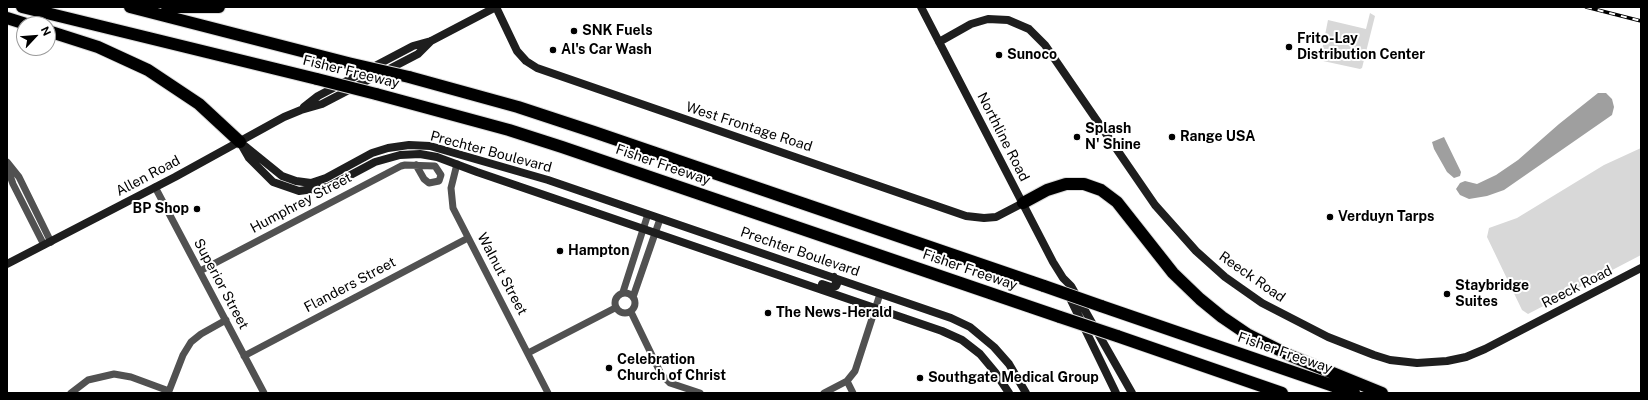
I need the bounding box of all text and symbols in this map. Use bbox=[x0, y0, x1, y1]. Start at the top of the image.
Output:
north arrow bbox=[16, 16, 56, 56]
place label: SNK Fuels bbox=[582, 23, 653, 39]
text: N bbox=[39, 25, 53, 38]
marker: SNK Fuels bbox=[569, 26, 579, 36]
place label: Frito-Lay Distribution Center bbox=[1297, 31, 1425, 64]
place label: Al's Car Wash bbox=[561, 42, 652, 58]
marker: Frito-Lay Distribution Center bbox=[1284, 42, 1294, 52]
marker: Al's Car Wash bbox=[548, 45, 558, 55]
place label: Sunoco bbox=[1007, 47, 1057, 63]
marker: Sunoco bbox=[994, 50, 1004, 60]
street label: Fisher Freeway bbox=[301, 52, 401, 92]
street label: Northline Road bbox=[973, 90, 1033, 184]
street label: West Frontage Road bbox=[684, 99, 814, 155]
place label: Splash N' Shine bbox=[1085, 121, 1141, 154]
street label: Prechter Boulevard bbox=[428, 128, 554, 176]
place label: Range USA bbox=[1180, 129, 1255, 145]
marker: Splash N' Shine bbox=[1072, 132, 1082, 142]
marker: Range USA bbox=[1167, 132, 1177, 142]
street label: Fisher Freeway bbox=[613, 141, 713, 189]
street label: Allen Road bbox=[113, 152, 183, 200]
street label: Humphrey Street bbox=[247, 169, 355, 237]
place label: BP Shop bbox=[132, 201, 189, 217]
marker: BP Shop bbox=[192, 204, 202, 214]
place label: Verduyn Tarps bbox=[1338, 209, 1434, 225]
marker: Verduyn Tarps bbox=[1325, 212, 1335, 222]
street label: Prechter Boulevard bbox=[738, 224, 862, 280]
street label: Walnut Street bbox=[473, 230, 531, 318]
street label: Superior Street bbox=[190, 236, 252, 332]
place label: Hampton bbox=[568, 243, 629, 259]
marker: Hampton bbox=[555, 246, 565, 256]
street label: Fisher Freeway bbox=[920, 246, 1020, 294]
street label: Reeck Road bbox=[1216, 248, 1288, 306]
street label: Flanders Street bbox=[301, 254, 399, 316]
street label: Reeck Road bbox=[1539, 262, 1615, 312]
place label: Staybridge Suites bbox=[1455, 278, 1529, 310]
marker: Staybridge Suites bbox=[1442, 289, 1452, 299]
place label: The News-Herald bbox=[776, 305, 892, 321]
marker: The News-Herald bbox=[763, 308, 773, 318]
street label: Fisher Freeway bbox=[1235, 329, 1335, 377]
place label: Celebration Church of Christ bbox=[617, 352, 726, 384]
marker: Celebration Church of Christ bbox=[604, 363, 614, 373]
place label: Southgate Medical Group bbox=[928, 370, 1099, 386]
marker: Southgate Medical Group bbox=[915, 373, 925, 383]

